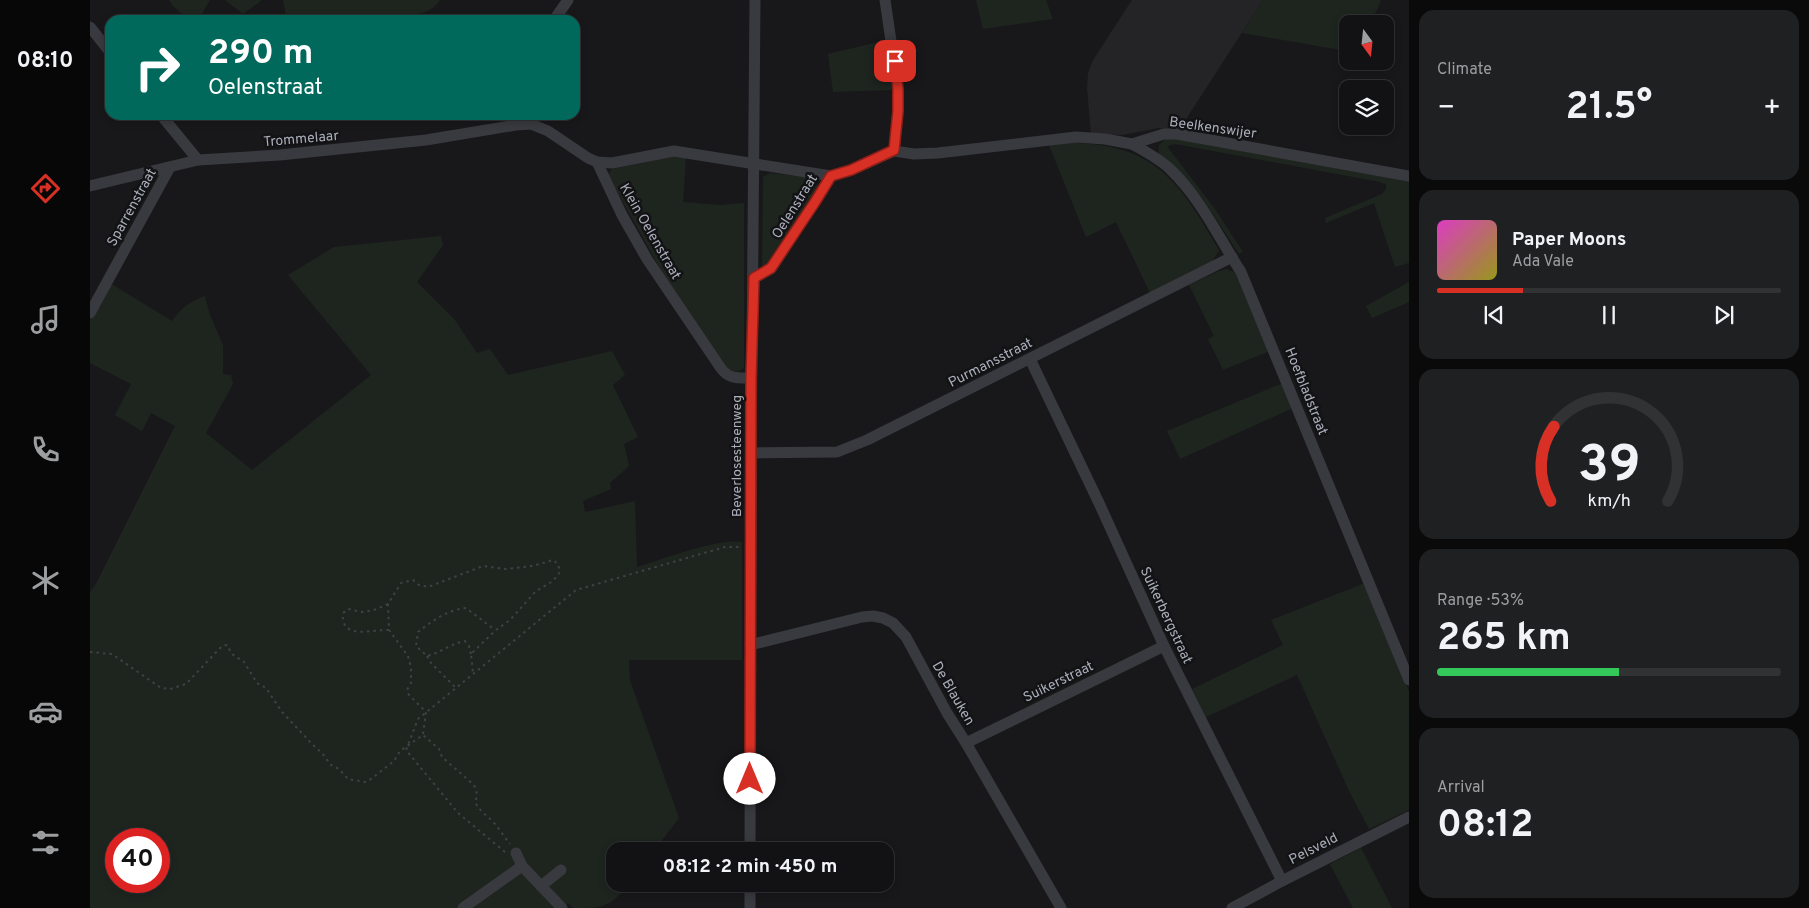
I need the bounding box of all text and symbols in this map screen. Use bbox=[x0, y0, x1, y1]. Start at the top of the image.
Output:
north arrow bbox=[1339, 15, 1394, 70]
map controls bbox=[1339, 15, 1394, 135]
text: 290 m bbox=[208, 32, 313, 76]
icon: right bbox=[125, 35, 190, 100]
pin bbox=[874, 40, 916, 82]
icon: arrive bbox=[881, 47, 909, 75]
text: 08:10 bbox=[17, 48, 73, 75]
text: Climate bbox=[1437, 60, 1492, 80]
text: Oelenstraat bbox=[208, 75, 323, 102]
button: layers bbox=[1339, 80, 1394, 135]
text: 21.5° bbox=[1566, 84, 1652, 133]
text: − bbox=[1437, 91, 1455, 127]
text: + bbox=[1763, 91, 1781, 127]
street label: Beelkenswijer bbox=[1168, 114, 1258, 143]
street label: Trommelaar bbox=[263, 128, 340, 151]
street label: Sparrenstraat bbox=[104, 166, 161, 250]
icon: directions bbox=[28, 171, 63, 206]
street label: Oelenstraat bbox=[769, 171, 822, 242]
street label: Klein Oelenstraat bbox=[615, 181, 684, 283]
text: Paper Moons bbox=[1512, 228, 1626, 252]
text: Ada Vale bbox=[1512, 252, 1574, 272]
icon: previous bbox=[1480, 301, 1508, 329]
icon: pause bbox=[1595, 301, 1623, 329]
icon: next bbox=[1710, 301, 1738, 329]
icon: music bbox=[28, 302, 63, 337]
street label: Purmansstraat bbox=[946, 335, 1036, 392]
street label: Hoefbladstraat bbox=[1280, 345, 1331, 438]
street label: Beverlosesteenweg bbox=[729, 395, 746, 517]
icon: phone bbox=[28, 432, 63, 467]
text: 39 bbox=[1577, 434, 1641, 500]
text: km/h bbox=[1587, 490, 1631, 513]
icon: climate bbox=[28, 563, 63, 598]
street label: Suikerbergstraat bbox=[1136, 565, 1195, 667]
text: Range · 53% bbox=[1437, 591, 1524, 611]
text: 265 km bbox=[1437, 615, 1571, 664]
street label: Suikerstraat bbox=[1021, 658, 1097, 707]
street label: De Blauken bbox=[928, 659, 978, 729]
icon: car bbox=[28, 694, 63, 729]
position arrow bbox=[723, 752, 775, 804]
text: Arrival bbox=[1437, 778, 1485, 798]
text: 08:12 bbox=[1437, 802, 1534, 851]
icon: filters bbox=[28, 825, 63, 860]
speed limit sign: 40 bbox=[105, 828, 170, 893]
street label: Pelsveld bbox=[1286, 830, 1341, 869]
text: 08:12 · 2 min · 450 m bbox=[663, 855, 837, 879]

